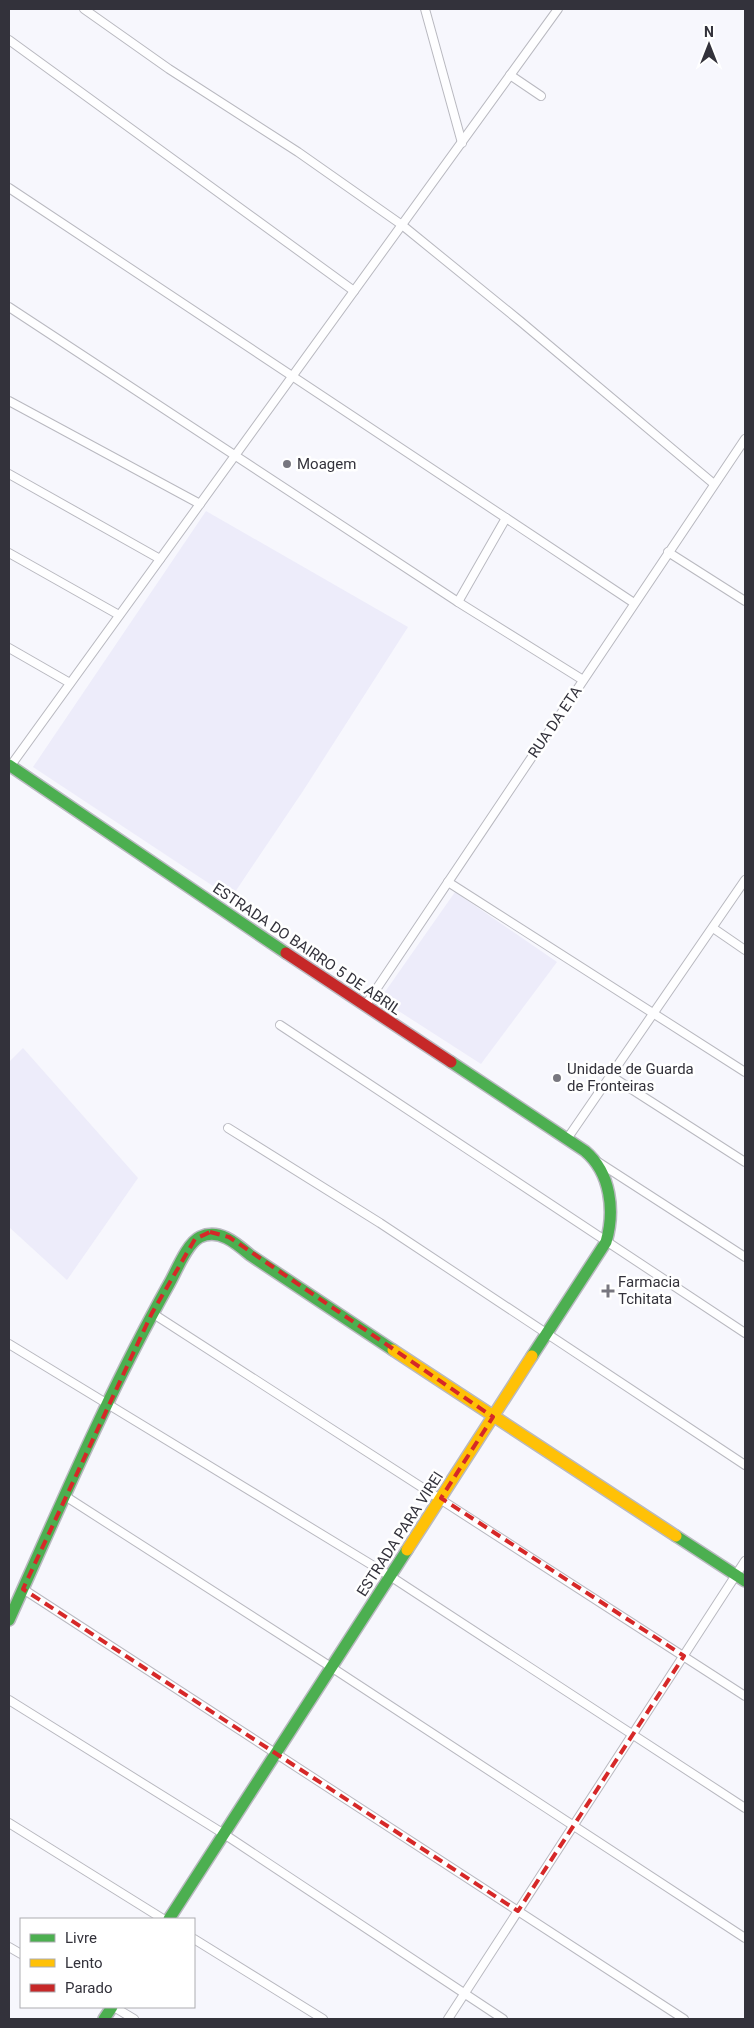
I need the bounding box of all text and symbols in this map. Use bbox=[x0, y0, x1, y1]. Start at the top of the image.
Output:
north arrow bbox=[684, 20, 734, 70]
text: N bbox=[704, 24, 714, 40]
place label: Moagem bbox=[297, 455, 356, 473]
marker: Moagem bbox=[281, 458, 293, 470]
street label: RUA DA ETA bbox=[525, 683, 586, 761]
street label: ESTRADA DO BAIRRO 5 DE ABRIL bbox=[210, 879, 404, 1019]
place label: Unidade de Guarda de Fronteiras bbox=[567, 1060, 694, 1095]
marker: Unidade de Guarda de Fronteiras bbox=[551, 1072, 563, 1084]
place label: Farmacia Tchitata bbox=[618, 1273, 680, 1308]
marker: Farmacia Tchitata bbox=[602, 1285, 614, 1297]
street label: ESTRADA PARA VIREI bbox=[353, 1468, 447, 1600]
legend bbox=[20, 1918, 195, 2008]
text: Livre bbox=[65, 1929, 97, 1947]
text: Lento bbox=[65, 1954, 103, 1972]
text: Parado bbox=[65, 1979, 113, 1997]

